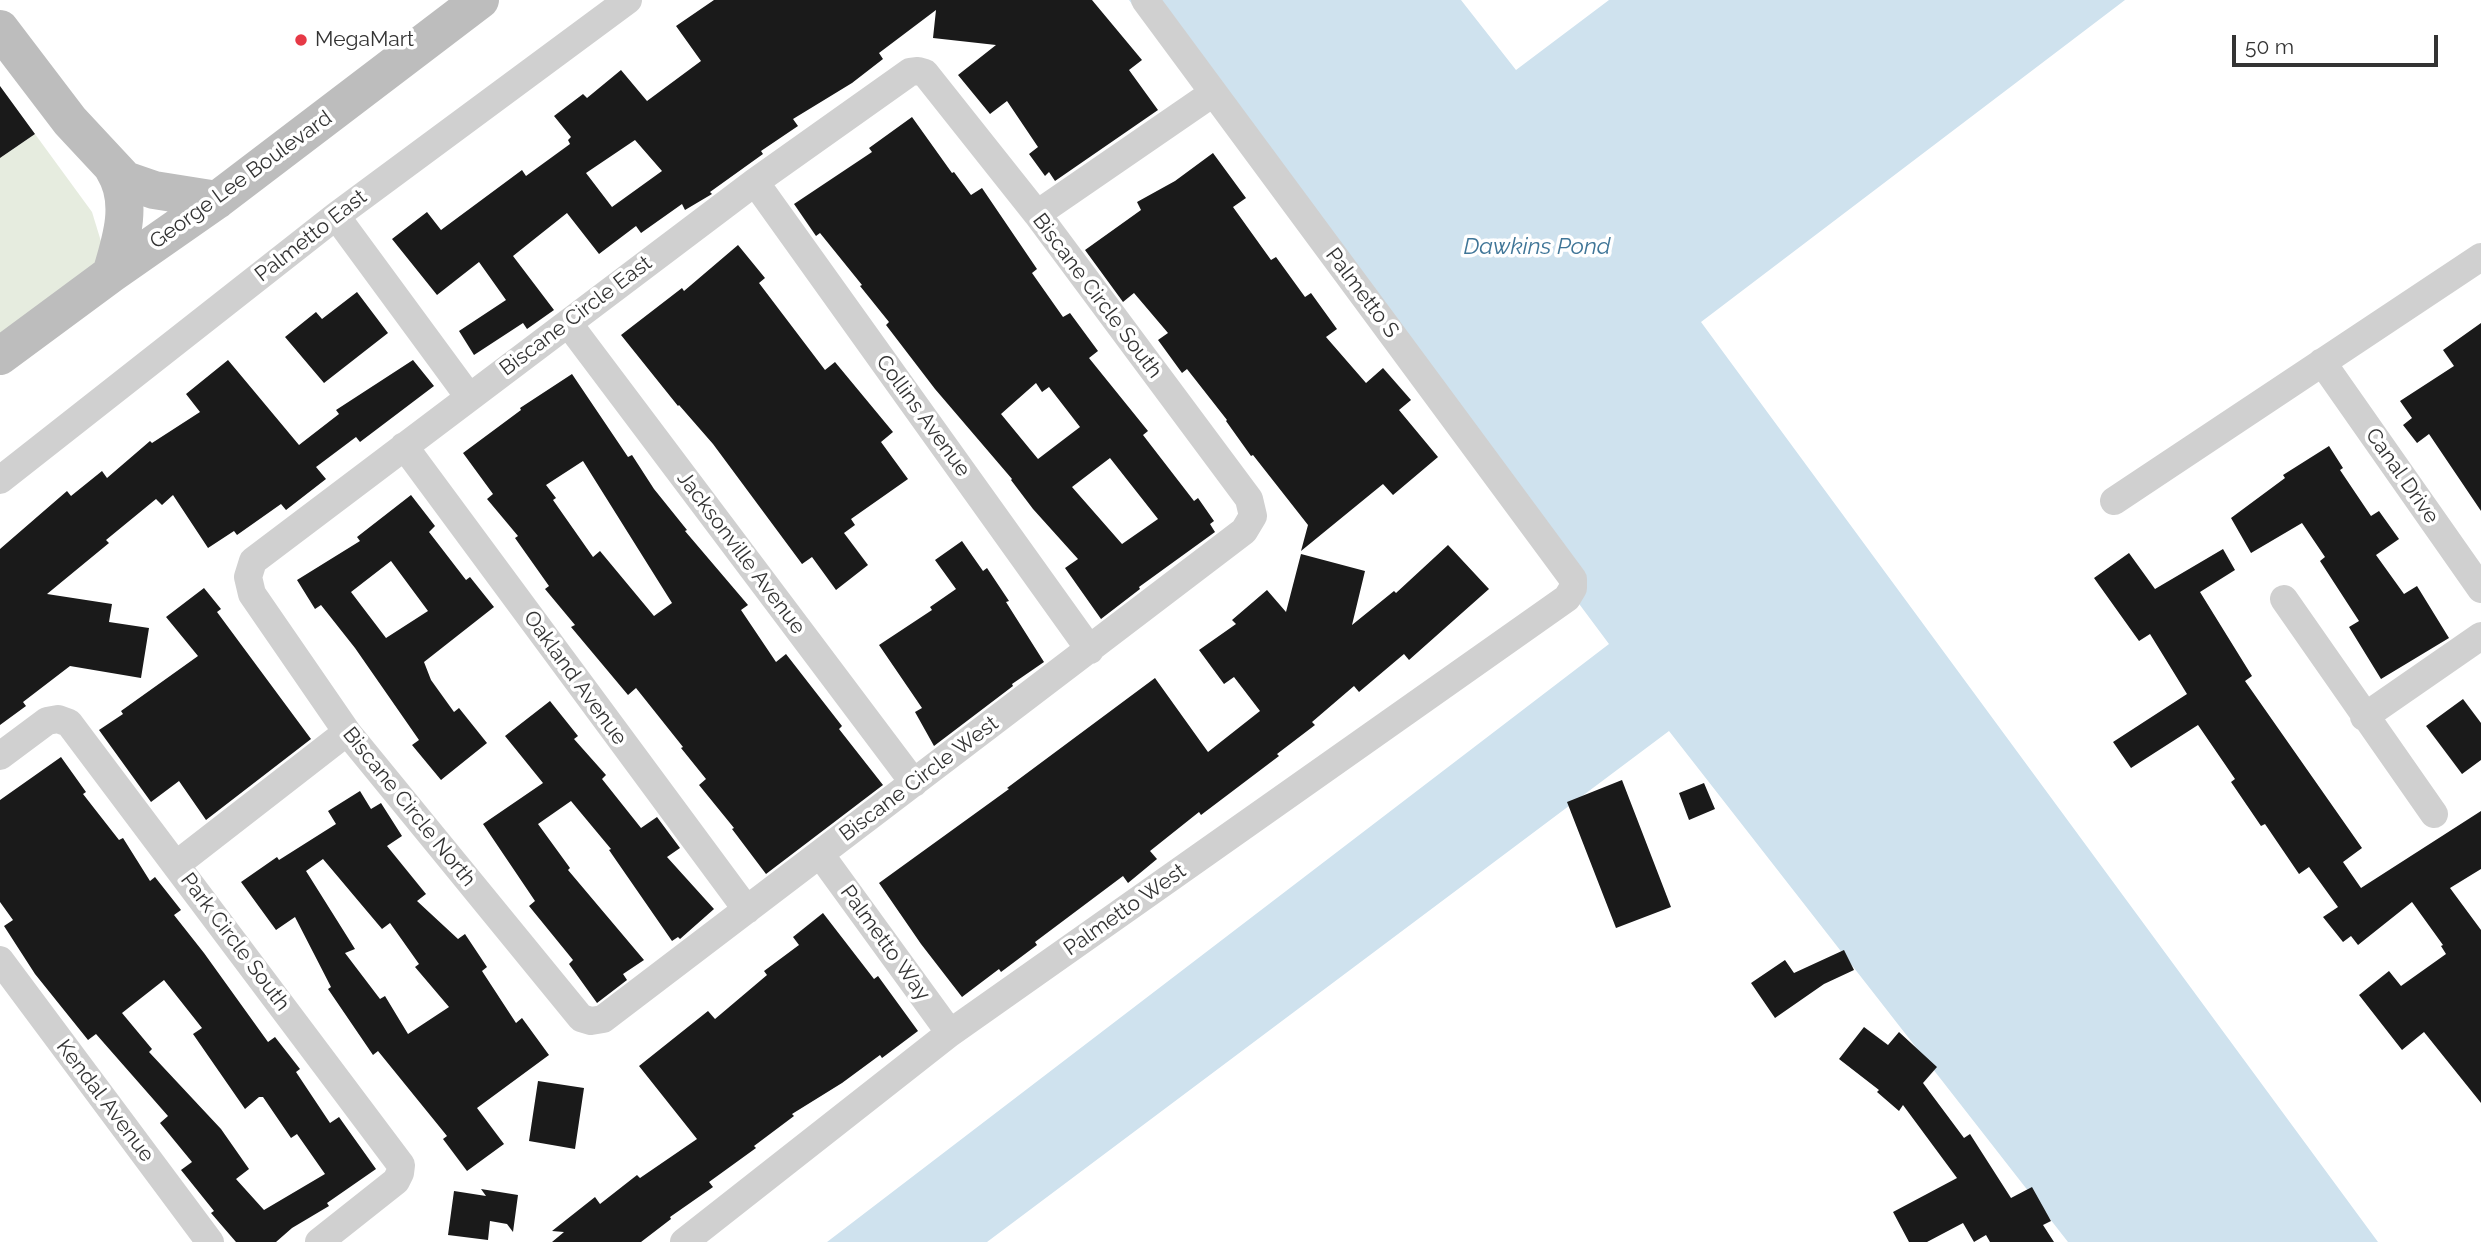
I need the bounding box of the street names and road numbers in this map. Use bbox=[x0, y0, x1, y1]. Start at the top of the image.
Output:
street label: George Lee Boulevard bbox=[145, 105, 337, 255]
street label: Palmetto East bbox=[250, 185, 372, 287]
street label: Biscane Circle South bbox=[1027, 209, 1167, 383]
street label: Palmetto S bbox=[1320, 243, 1404, 343]
street label: Biscane Circle East bbox=[495, 251, 657, 381]
street label: Collins Avenue bbox=[870, 350, 976, 482]
street label: Canal Drive bbox=[2360, 423, 2444, 529]
street label: Jacksonville Avenue bbox=[672, 467, 810, 639]
street label: Oakland Avenue bbox=[518, 606, 632, 750]
street label: Biscane Circle West bbox=[835, 711, 1003, 847]
street label: Biscane Circle North bbox=[337, 722, 481, 892]
street label: Palmetto West bbox=[1059, 859, 1191, 961]
street label: Park Circle South bbox=[175, 868, 295, 1016]
street label: Palmetto Way bbox=[835, 880, 935, 1006]
street label: Kendal Avenue bbox=[51, 1035, 159, 1167]

